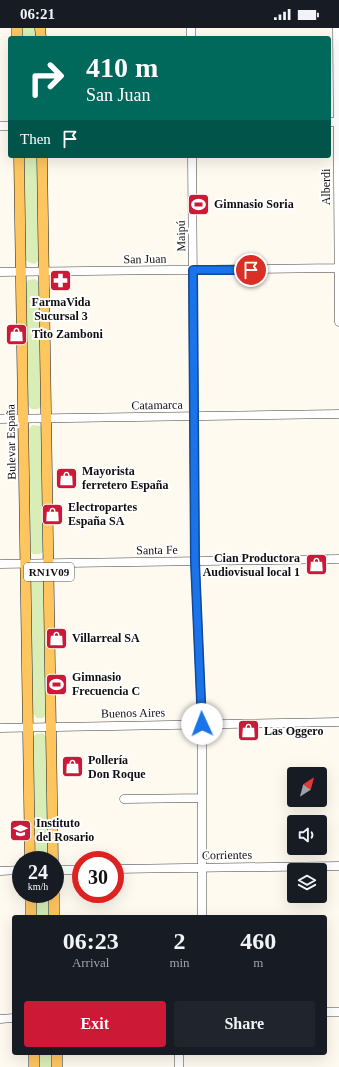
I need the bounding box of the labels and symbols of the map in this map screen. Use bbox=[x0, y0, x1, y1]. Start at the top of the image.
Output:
street label: Alberdi bbox=[319, 168, 333, 205]
sports icon: Gimnasio Soria bbox=[186, 191, 212, 217]
place label: Gimnasio Soria bbox=[214, 197, 294, 211]
street label: Maipú bbox=[174, 220, 188, 252]
street label: San Juan bbox=[123, 252, 167, 266]
pin bbox=[234, 253, 268, 287]
pharmacy icon: FarmaVida Sucursal 3 bbox=[48, 268, 74, 294]
place label: FarmaVida Sucursal 3 bbox=[32, 295, 90, 323]
shop icon: Tito Zamboni bbox=[4, 321, 30, 347]
place label: Tito Zamboni bbox=[32, 327, 103, 341]
street label: Catamarca bbox=[131, 398, 183, 412]
street label: Bulevar España bbox=[3, 403, 19, 480]
place label: Mayorista ferretero España bbox=[82, 464, 169, 492]
shop icon: Mayorista ferretero España bbox=[54, 465, 80, 491]
place label: Electropartes España SA bbox=[68, 500, 137, 528]
shop icon: Electropartes España SA bbox=[40, 501, 66, 527]
street label: Santa Fe bbox=[136, 543, 178, 557]
place label: Cian Productora Audiovisual local 1 bbox=[203, 551, 300, 579]
shop icon: Cian Productora Audiovisual local 1 bbox=[303, 552, 329, 578]
road number: RN1V09 bbox=[24, 563, 74, 581]
shop icon: Villarreal SA bbox=[44, 625, 70, 651]
place label: Villarreal SA bbox=[72, 631, 140, 645]
place label: Gimnasio Frecuencia C bbox=[72, 670, 140, 698]
sports icon: Gimnasio Frecuencia C bbox=[44, 671, 70, 697]
position arrow bbox=[181, 703, 223, 745]
street label: Buenos Aires bbox=[101, 705, 166, 721]
shop icon: Las Oggero bbox=[236, 718, 262, 744]
place label: Las Oggero bbox=[264, 724, 323, 738]
place label: Pollería Don Roque bbox=[88, 753, 146, 781]
shop icon: Pollería Don Roque bbox=[59, 754, 85, 780]
north arrow bbox=[287, 767, 327, 807]
place label: Instituto del Rosario bbox=[36, 816, 94, 844]
school or university icon: Instituto del Rosario bbox=[7, 817, 33, 843]
street label: Corrientes bbox=[202, 848, 252, 862]
speed limit sign: 30 bbox=[72, 851, 124, 903]

